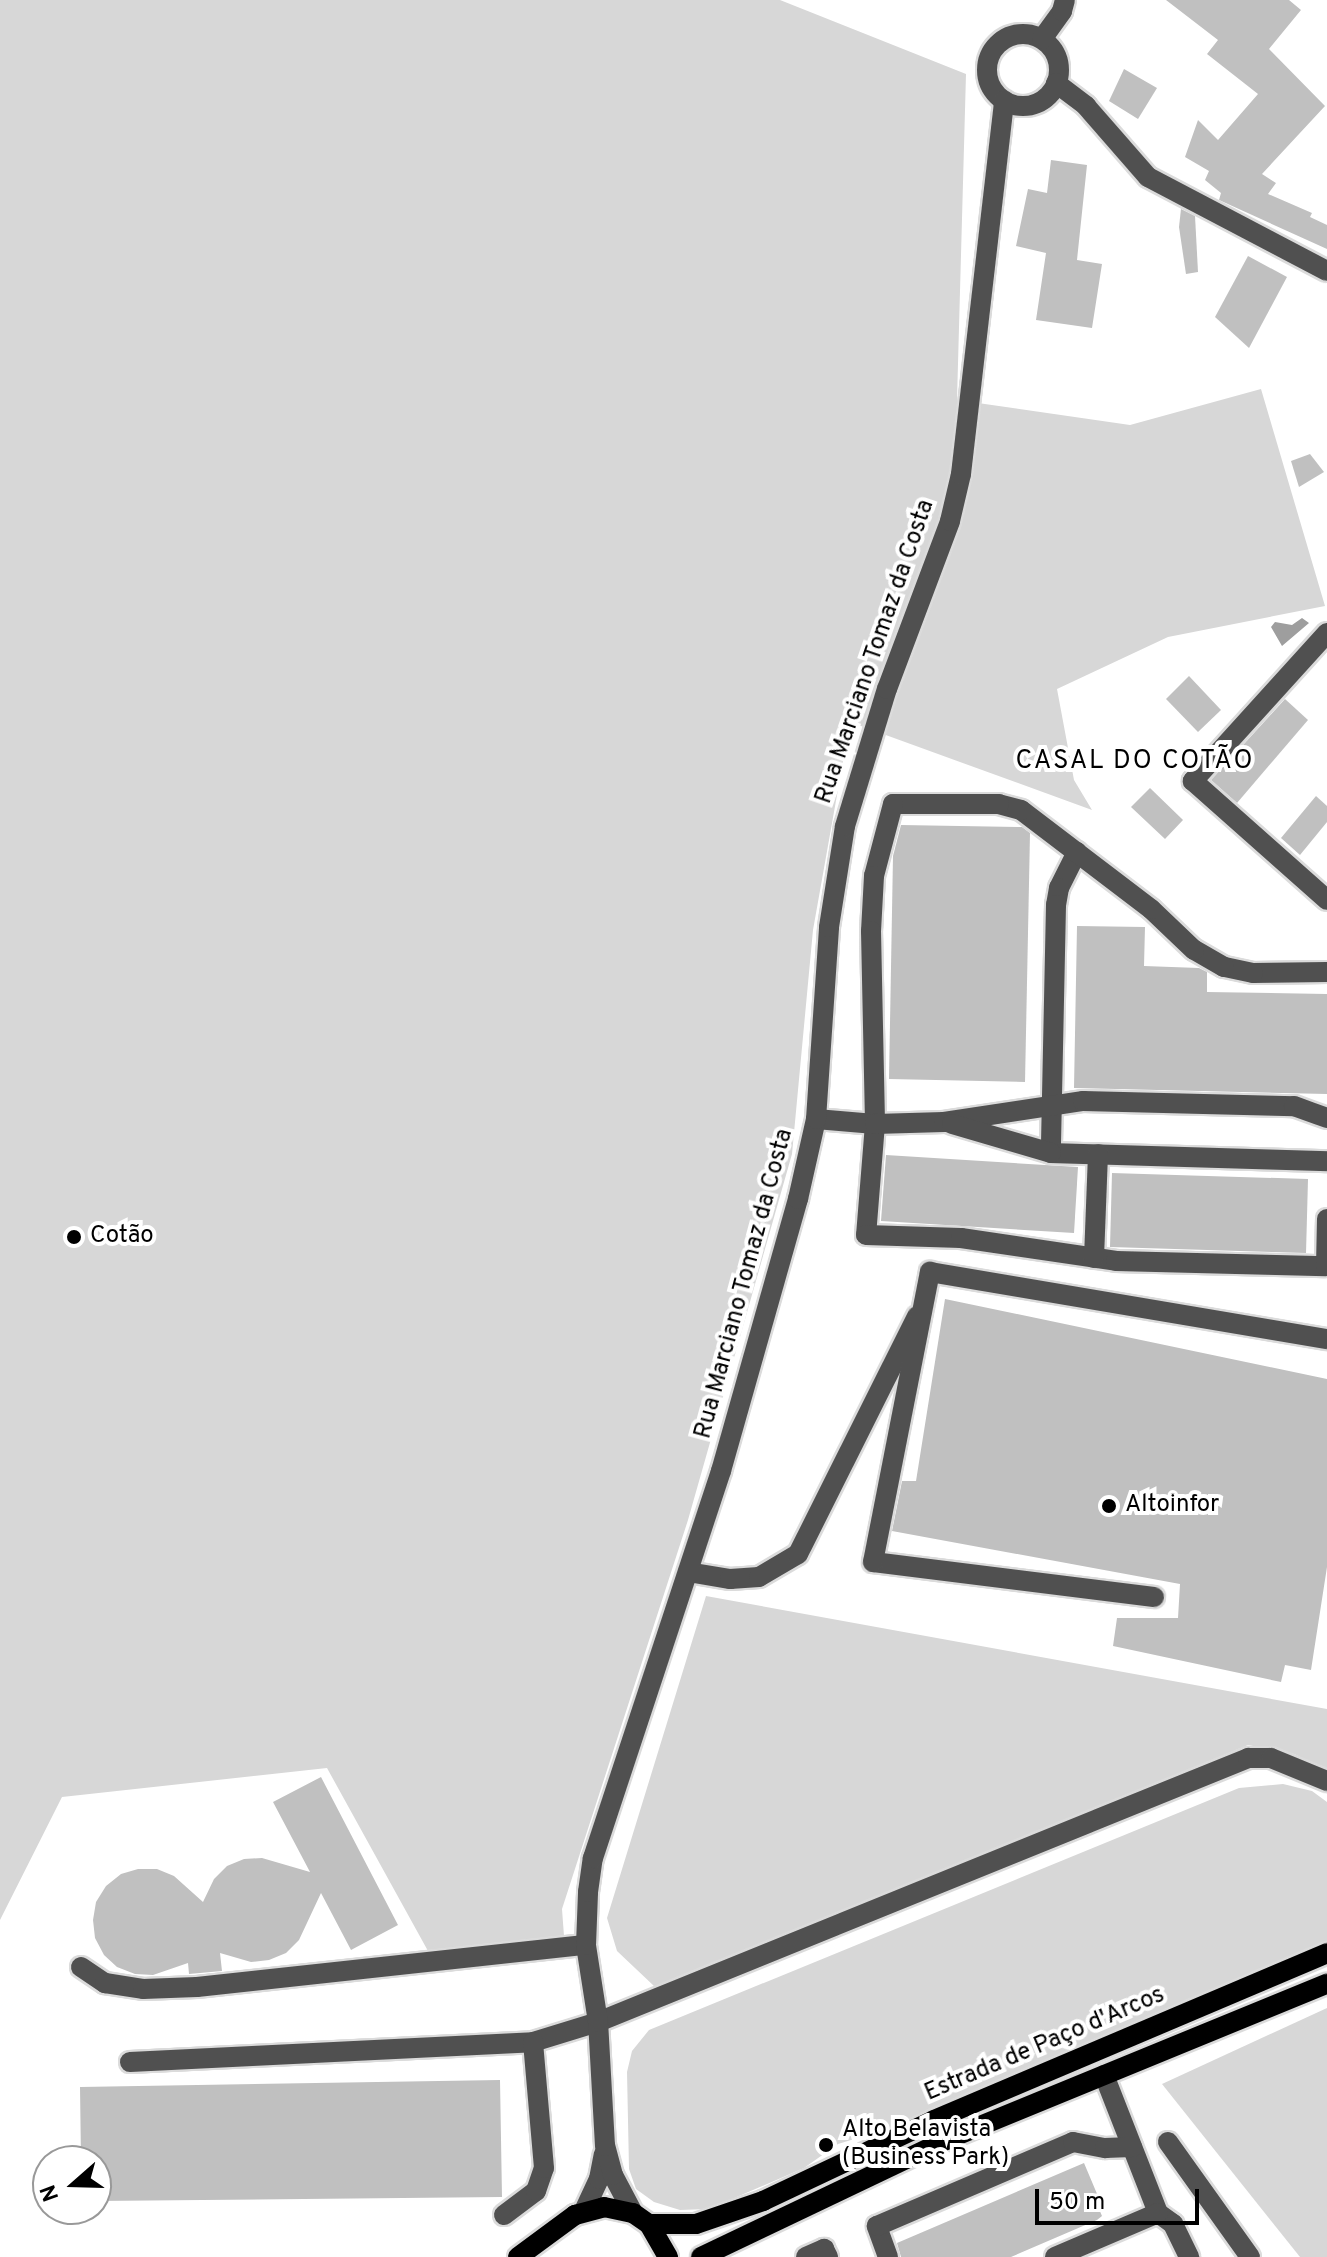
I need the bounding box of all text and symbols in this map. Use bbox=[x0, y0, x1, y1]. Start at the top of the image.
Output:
street label: Rua Marciano Tomaz da Costa bbox=[810, 496, 942, 808]
district label: CASAL DO COTÃO bbox=[1015, 746, 1255, 778]
street label: Rua Marciano Tomaz da Costa bbox=[690, 1125, 800, 1443]
place label: Cotão bbox=[90, 1223, 154, 1251]
marker: Cotão bbox=[65, 1228, 83, 1246]
place label: Altoinfor bbox=[1125, 1492, 1219, 1520]
marker: Altoinfor bbox=[1100, 1497, 1118, 1515]
street label: Estrada de Paço d'Arcos bbox=[921, 1981, 1169, 2109]
place label: Alto Belavista (Business Park) bbox=[842, 2117, 1009, 2173]
marker: Alto Belavista (Business Park) bbox=[817, 2136, 835, 2154]
north arrow bbox=[32, 2145, 112, 2225]
scale bar bbox=[1039, 2173, 1203, 2223]
text: N bbox=[35, 2181, 66, 2205]
text: 50 m bbox=[1049, 2188, 1105, 2218]

